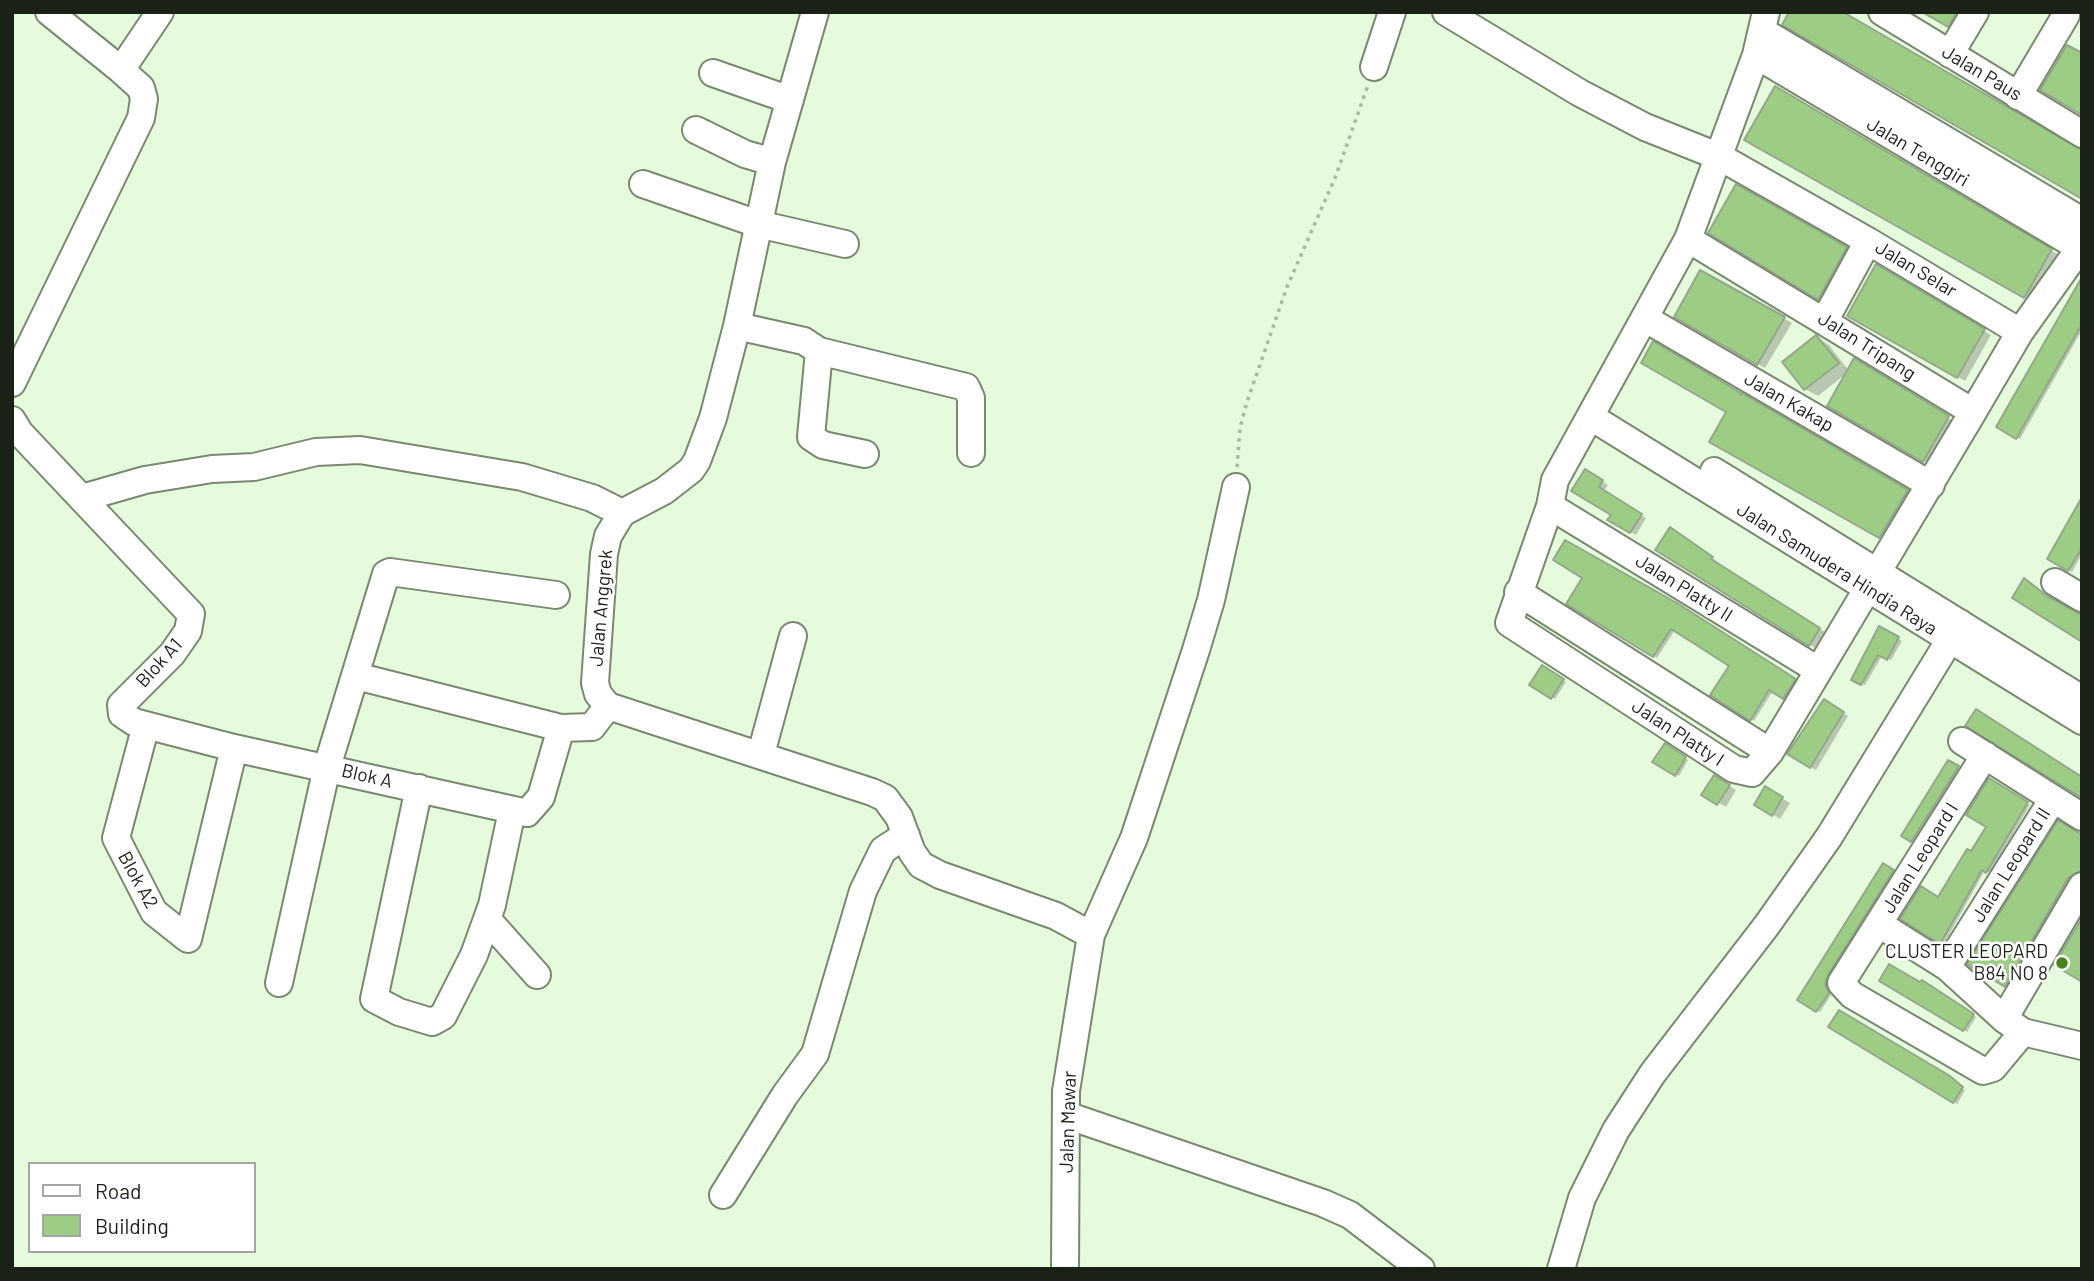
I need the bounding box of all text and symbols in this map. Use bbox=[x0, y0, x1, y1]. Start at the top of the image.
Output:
street label: Jalan Paus bbox=[1938, 40, 2026, 106]
street label: Jalan Tenggiri bbox=[1863, 112, 1973, 192]
street label: Jalan Selar bbox=[1871, 236, 1961, 302]
street label: Jalan Tripang bbox=[1814, 307, 1920, 385]
street label: Jalan Kakap bbox=[1740, 367, 1838, 437]
street label: Jalan Samudera Hindia Raya bbox=[1733, 498, 1941, 640]
street label: Jalan Anggrek bbox=[585, 549, 617, 667]
street label: Jalan Platty II bbox=[1631, 549, 1737, 627]
street label: Blok A1 bbox=[131, 634, 187, 692]
street label: Jalan Platty I bbox=[1628, 695, 1728, 771]
street label: Blok A bbox=[339, 759, 395, 793]
street label: Jalan Leopard I bbox=[1877, 798, 1963, 918]
street label: Jalan Leopard II bbox=[1967, 803, 2055, 927]
street label: Blok A2 bbox=[113, 848, 163, 912]
place label: CLUSTER LEOPARD B84 NO 8 bbox=[1885, 941, 2048, 985]
marker: CLUSTER LEOPARD B84 NO 8 bbox=[2054, 955, 2070, 971]
street label: Jalan Mawar bbox=[1055, 1071, 1081, 1173]
legend bbox=[28, 1162, 256, 1253]
text: Road bbox=[95, 1178, 141, 1203]
text: Building bbox=[95, 1213, 169, 1238]

